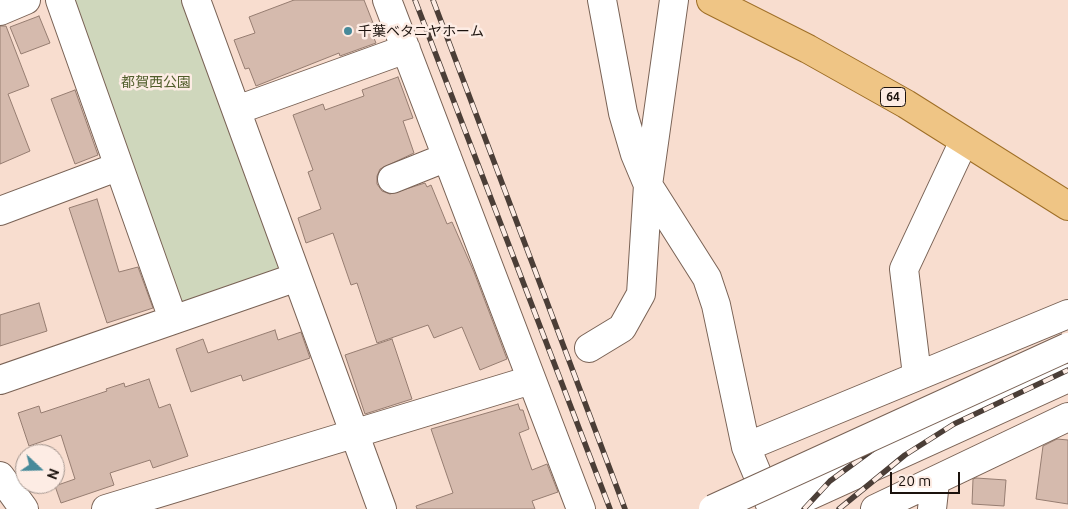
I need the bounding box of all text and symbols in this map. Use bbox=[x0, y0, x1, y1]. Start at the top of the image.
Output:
place label: 千葉ベタニヤホーム bbox=[358, 23, 484, 39]
marker: 千葉ベタニヤホーム bbox=[342, 25, 354, 37]
park label: 都賀西公園 bbox=[121, 74, 191, 90]
road number: 64 bbox=[880, 88, 906, 106]
north arrow bbox=[15, 444, 65, 494]
scale bar bbox=[893, 462, 963, 494]
text: N bbox=[44, 466, 62, 482]
text: 20 m bbox=[898, 472, 931, 489]

